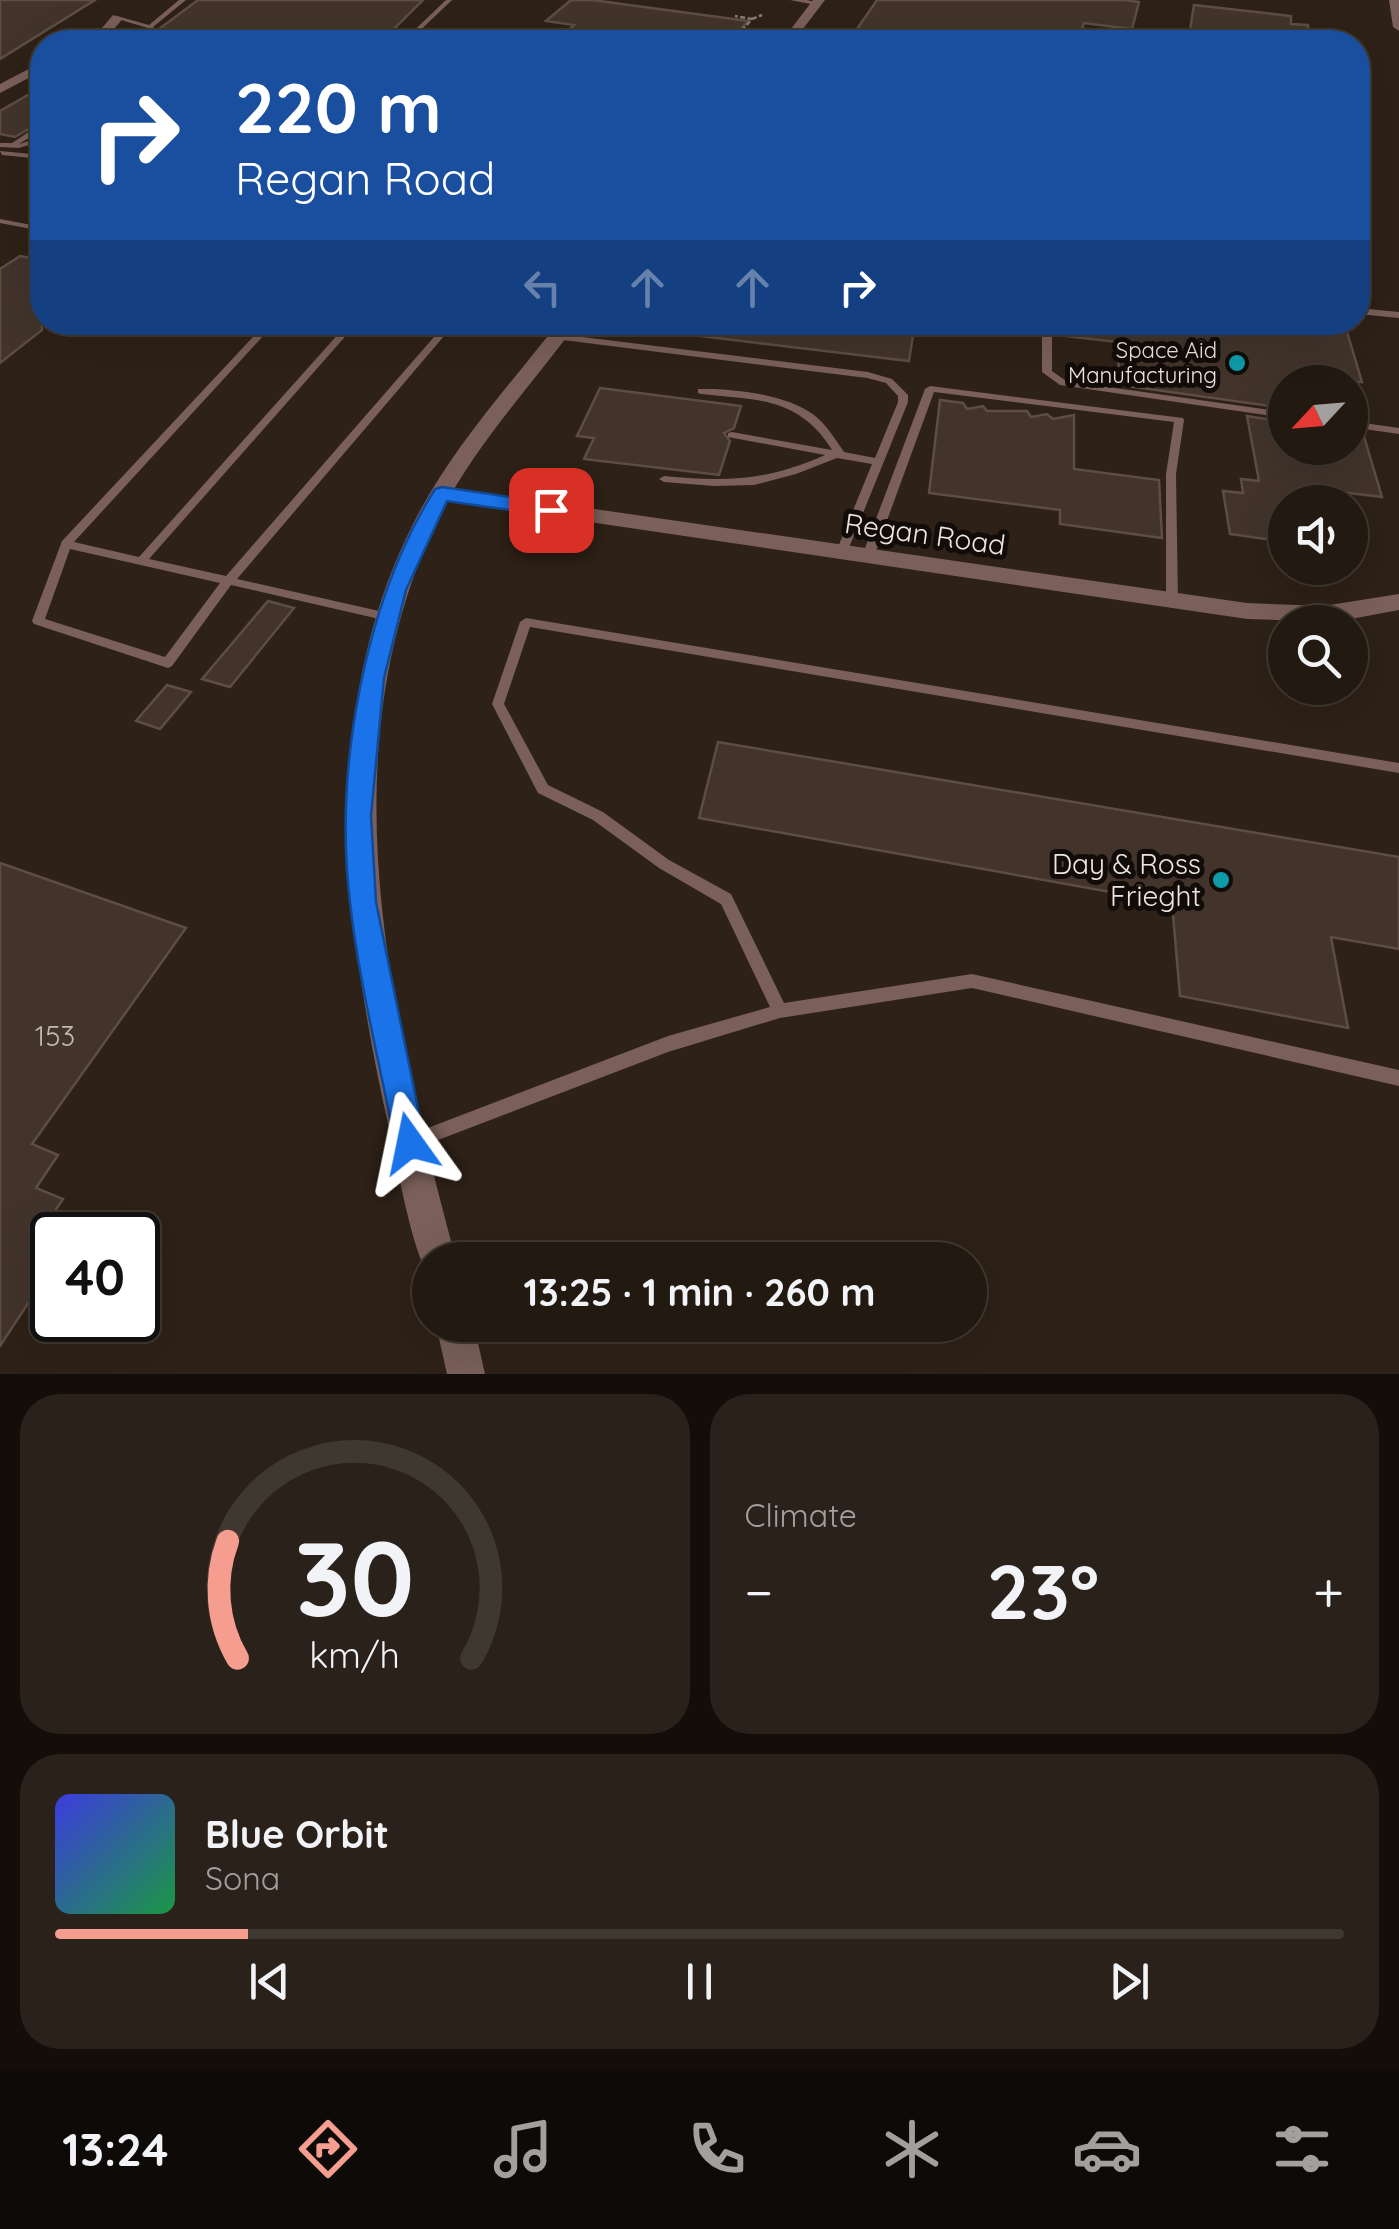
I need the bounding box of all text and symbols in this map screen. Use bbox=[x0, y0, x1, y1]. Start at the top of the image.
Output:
text: 220 m bbox=[235, 63, 442, 151]
icon: right bbox=[70, 70, 200, 200]
text: Regan Road bbox=[235, 150, 495, 206]
icon: left bbox=[515, 260, 570, 315]
icon: ahead bbox=[620, 260, 675, 315]
icon: ahead bbox=[725, 260, 780, 315]
icon: right bbox=[830, 260, 885, 315]
place label: Space Aid Manufacturing bbox=[1068, 336, 1217, 389]
marker: Space Aid Manufacturing bbox=[1226, 352, 1248, 374]
north arrow bbox=[1268, 365, 1368, 465]
map controls bbox=[1268, 365, 1368, 705]
pin bbox=[509, 468, 594, 553]
icon: arrive bbox=[524, 483, 579, 538]
button: sound bbox=[1268, 485, 1368, 585]
street label: Regan Road bbox=[842, 505, 1008, 562]
button: search bbox=[1268, 605, 1368, 705]
place label: Day & Ross Frieght bbox=[1052, 846, 1201, 913]
marker: Day & Ross Frieght bbox=[1210, 869, 1232, 891]
house number: 153 bbox=[35, 1018, 75, 1053]
position arrow bbox=[358, 1091, 462, 1195]
speed limit sign: 40 bbox=[30, 1212, 160, 1342]
text: 13:25 · 1 min · 260 m bbox=[523, 1268, 876, 1316]
text: Climate bbox=[745, 1495, 857, 1535]
text: 30 bbox=[295, 1512, 415, 1642]
text: 23° bbox=[987, 1544, 1099, 1638]
text: − bbox=[745, 1557, 773, 1626]
text: + bbox=[1313, 1557, 1344, 1626]
text: km/h bbox=[309, 1632, 400, 1677]
text: Blue Orbit bbox=[205, 1810, 389, 1858]
text: Sona bbox=[205, 1858, 280, 1898]
icon: previous bbox=[242, 1954, 297, 2009]
icon: pause bbox=[672, 1954, 727, 2009]
icon: next bbox=[1102, 1954, 1157, 2009]
icon: directions bbox=[293, 2114, 363, 2184]
icon: music bbox=[488, 2114, 558, 2184]
icon: phone bbox=[682, 2114, 752, 2184]
icon: climate bbox=[877, 2114, 947, 2184]
icon: car bbox=[1072, 2114, 1142, 2184]
icon: filters bbox=[1267, 2114, 1337, 2184]
text: 13:24 bbox=[62, 2121, 168, 2177]

